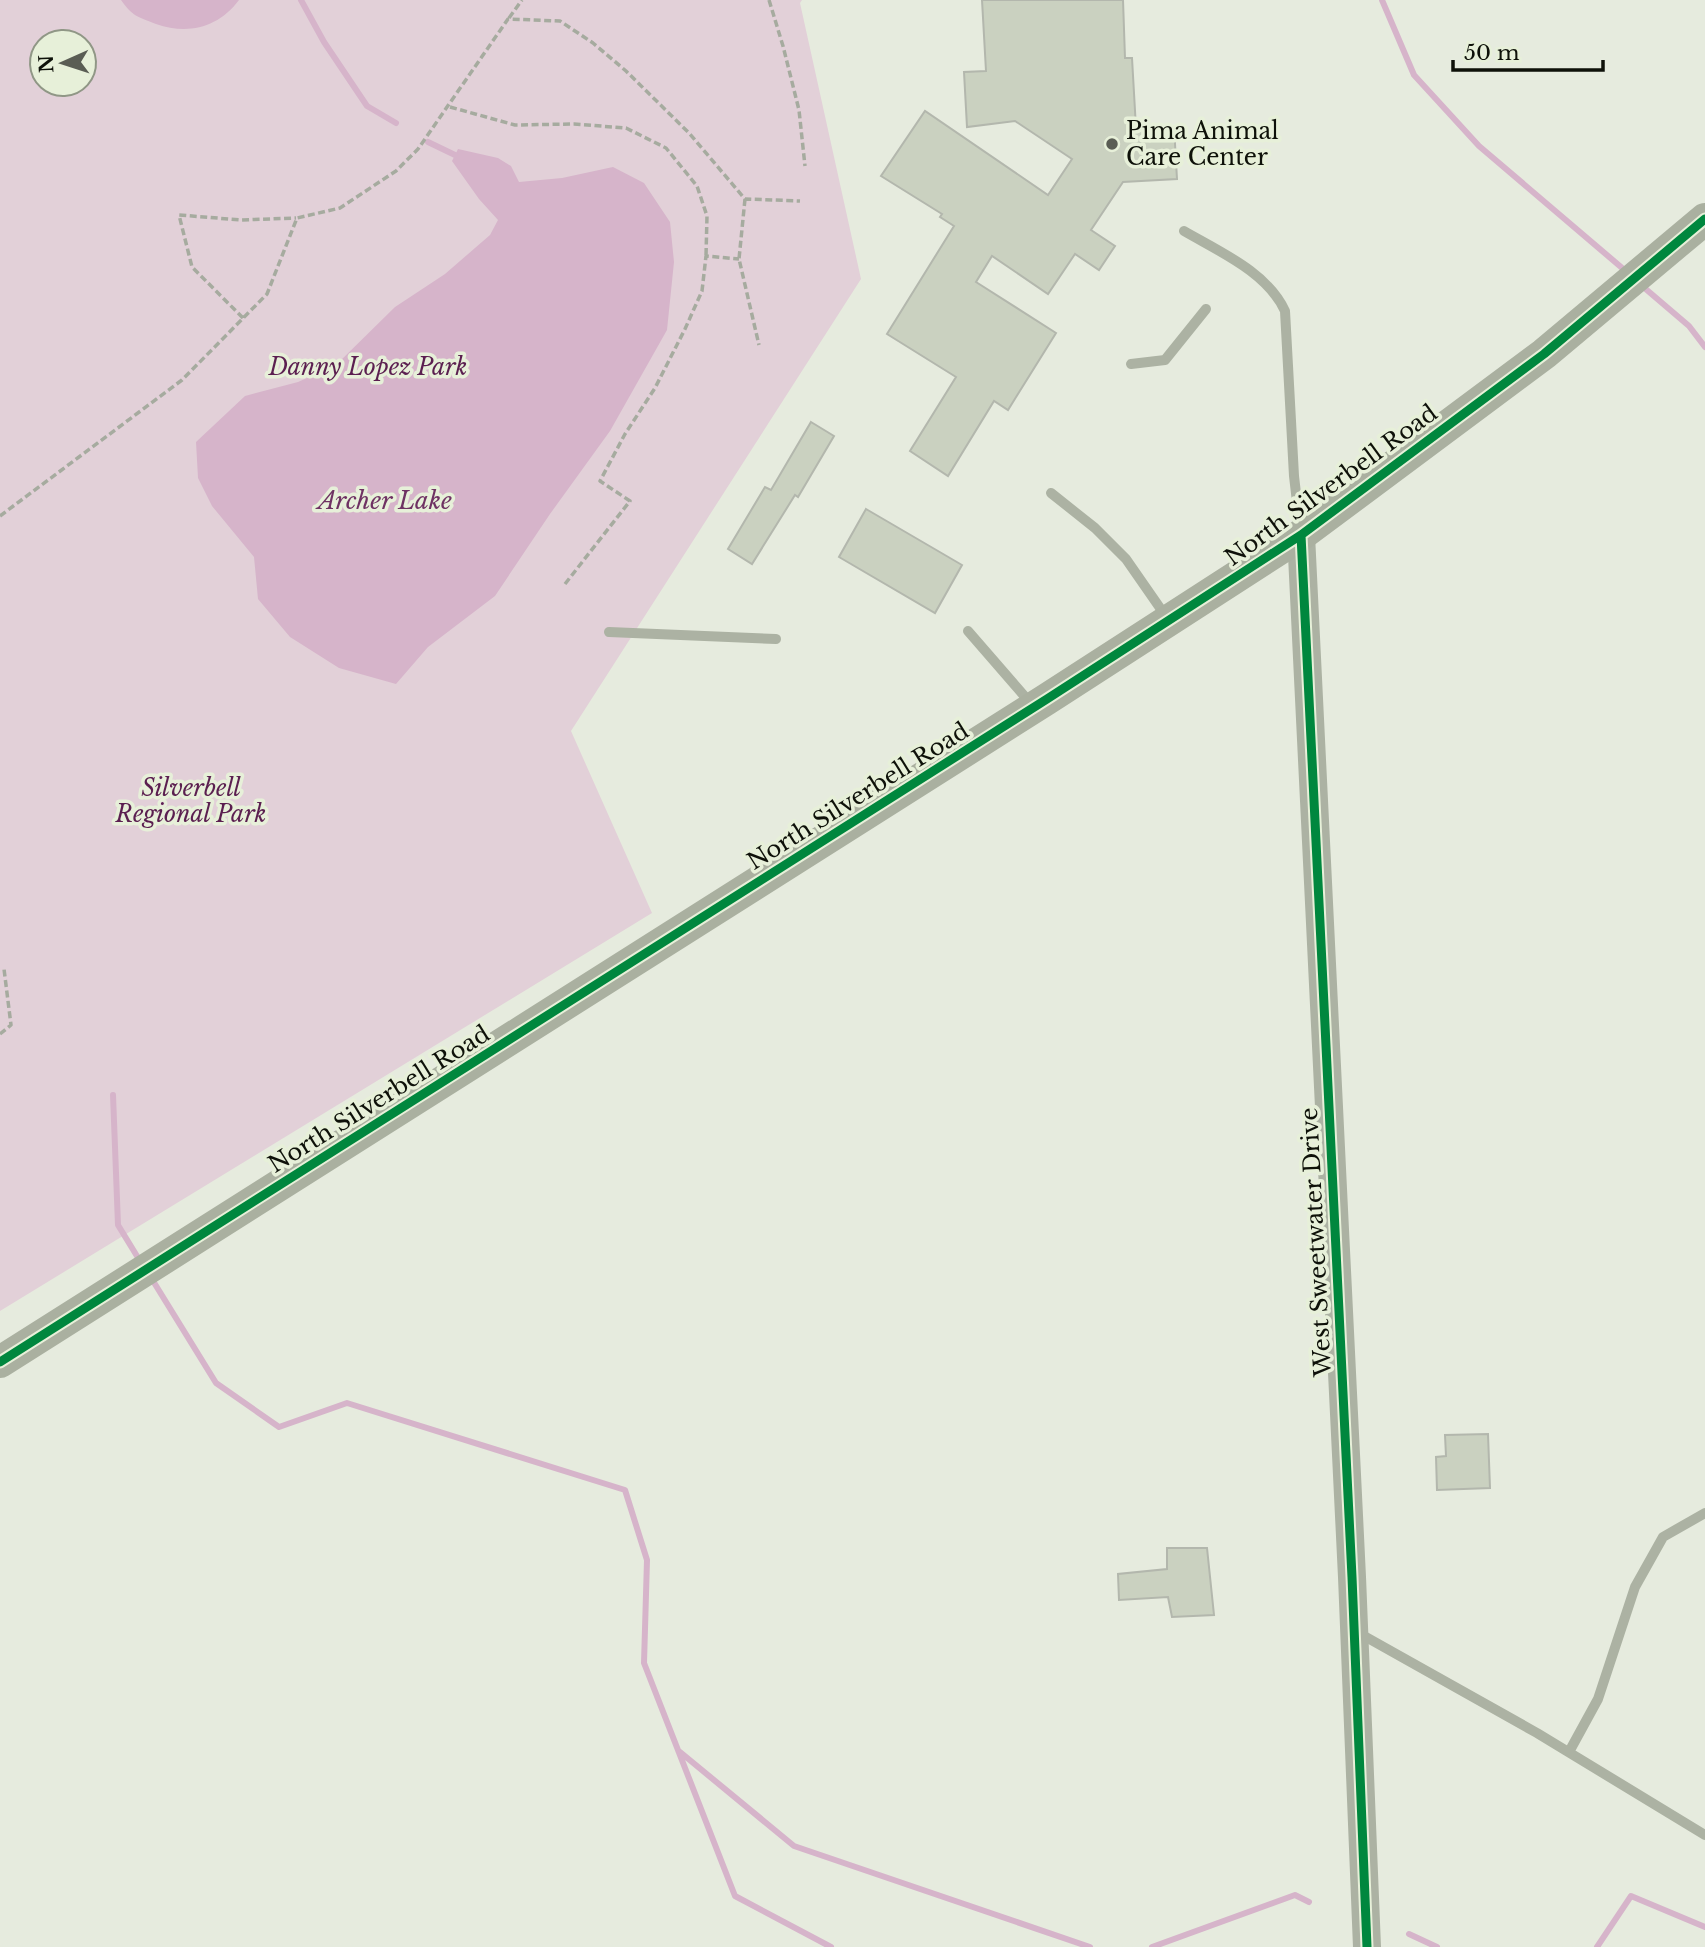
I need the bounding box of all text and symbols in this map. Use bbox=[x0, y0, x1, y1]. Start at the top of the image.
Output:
north arrow bbox=[28, 28, 98, 98]
scale bar bbox=[1453, 28, 1604, 72]
text: 50 m bbox=[1464, 40, 1520, 66]
text: N bbox=[35, 54, 58, 73]
place label: Pima Animal Care Center bbox=[1126, 117, 1279, 171]
marker: Pima Animal Care Center bbox=[1104, 136, 1120, 152]
park label: Danny Lopez Park bbox=[268, 353, 467, 381]
street label: North Silverbell Road bbox=[1219, 398, 1443, 572]
water label: Archer Lake bbox=[315, 486, 452, 515]
street label: North Silverbell Road bbox=[742, 716, 974, 876]
park label: Silverbell Regional Park bbox=[115, 774, 266, 828]
street label: North Silverbell Road bbox=[263, 1019, 495, 1179]
street label: West Sweetwater Drive bbox=[1295, 1107, 1337, 1378]

